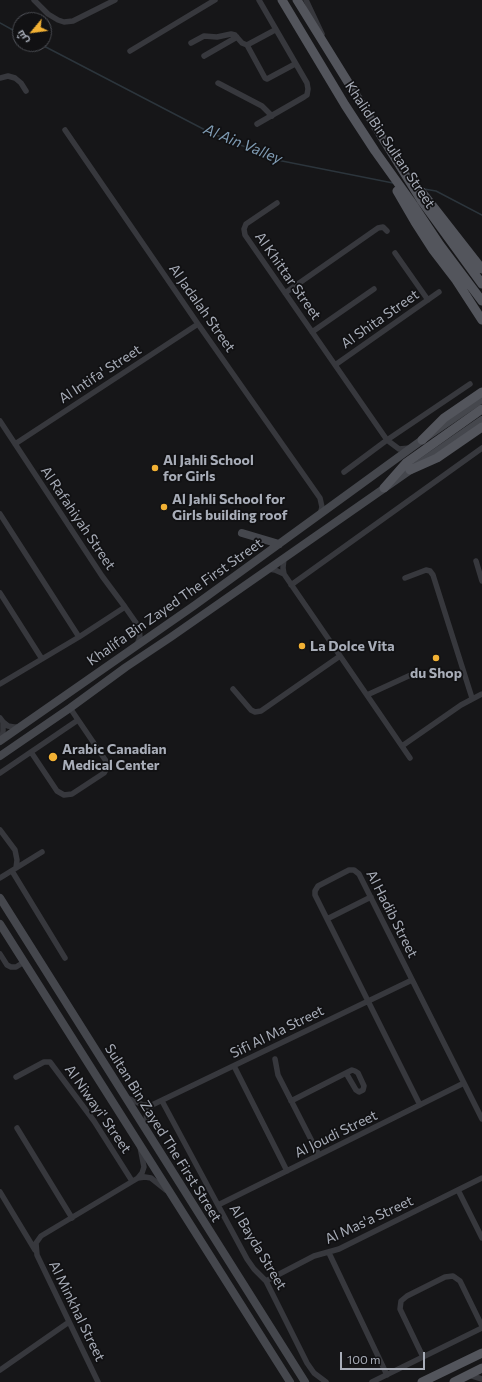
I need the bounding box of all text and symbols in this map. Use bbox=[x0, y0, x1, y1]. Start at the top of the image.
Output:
north arrow bbox=[12, 12, 52, 52]
text: ش bbox=[13, 28, 31, 47]
street label: Khalid Bin Sultan Street bbox=[341, 79, 439, 211]
water label: Al Ain Valley bbox=[201, 120, 285, 168]
street label: Al Khittar Street bbox=[251, 229, 325, 323]
street label: Al Jadalah Street bbox=[165, 261, 239, 355]
street label: Al Shita Street bbox=[338, 286, 422, 352]
street label: Al Intifa' Street bbox=[56, 341, 144, 407]
place label: Al Jahli School for Girls bbox=[163, 452, 254, 484]
street label: Al Rafahiyah Street bbox=[37, 463, 119, 573]
marker: Al Jahli School for Girls bbox=[150, 463, 160, 473]
place label: Al Jahli School for Girls building roof bbox=[172, 491, 287, 524]
marker: Al Jahli School for Girls building roof bbox=[159, 502, 169, 512]
street label: Khalifa Bin Zayed The First Street bbox=[84, 535, 266, 669]
place label: La Dolce Vita bbox=[310, 638, 395, 654]
marker: La Dolce Vita bbox=[297, 641, 307, 651]
marker: du Shop bbox=[431, 653, 441, 663]
place label: du Shop bbox=[410, 665, 462, 681]
place label: Arabic Canadian Medical Center bbox=[62, 741, 167, 774]
marker: Arabic Canadian Medical Center bbox=[47, 751, 59, 763]
street label: Al Hadib Street bbox=[363, 867, 421, 961]
street label: Sifi Al Ma Street bbox=[227, 1002, 327, 1062]
street label: Sultan Bin Zayed The First Street bbox=[101, 1041, 225, 1225]
street label: Al Niwayi' Street bbox=[61, 1062, 135, 1156]
street label: Al Joudi Street bbox=[292, 1107, 380, 1161]
street label: Al Mas'a Street bbox=[322, 1192, 416, 1248]
street label: Al Bayda Street bbox=[226, 1201, 290, 1293]
street label: Al Minkhal Street bbox=[45, 1258, 109, 1364]
scale bar bbox=[342, 1344, 427, 1370]
text: 100 m bbox=[347, 1352, 381, 1366]

